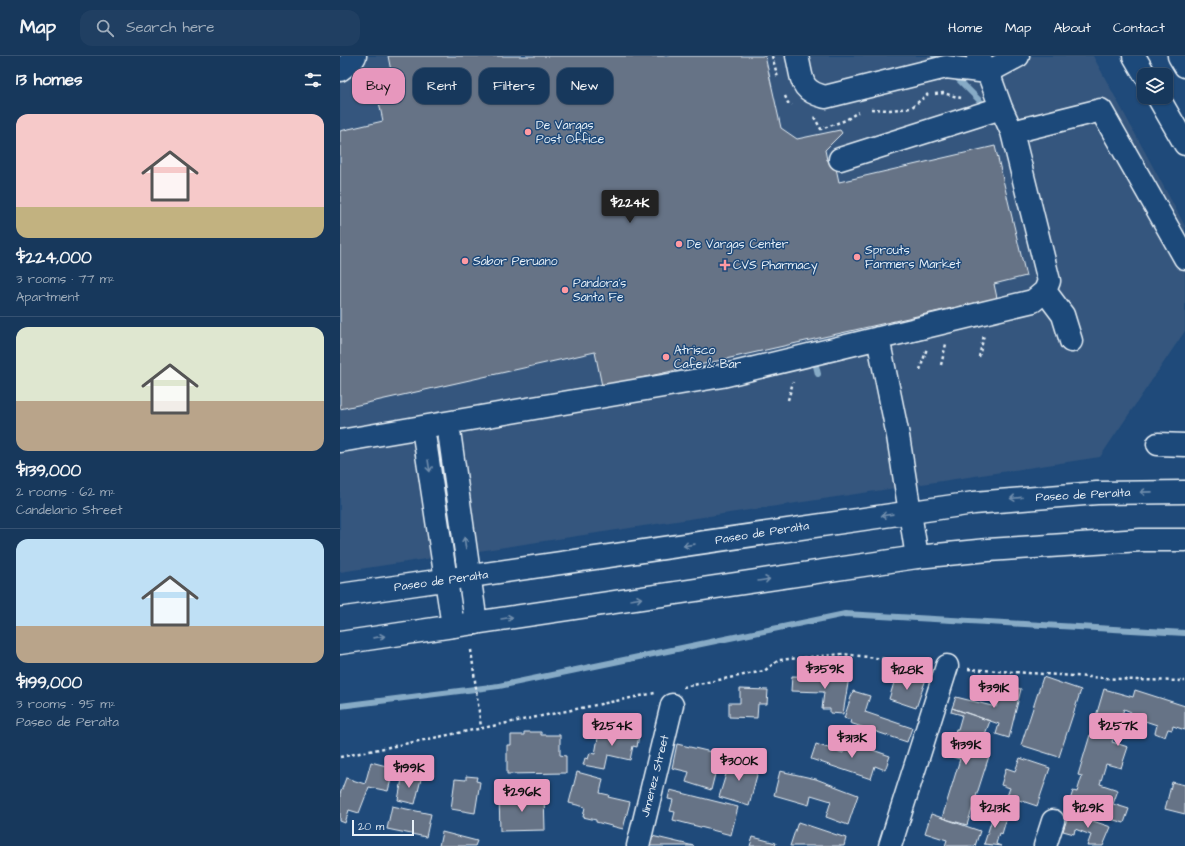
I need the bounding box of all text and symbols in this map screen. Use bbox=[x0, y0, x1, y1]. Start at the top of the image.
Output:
search box bbox=[80, 10, 360, 46]
text: Map bbox=[20, 14, 56, 41]
icon: search bbox=[94, 17, 116, 39]
text: Search here bbox=[126, 17, 215, 38]
text: Home bbox=[948, 18, 983, 38]
text: Map bbox=[1005, 18, 1031, 38]
text: About bbox=[1053, 18, 1091, 38]
text: Contact bbox=[1113, 18, 1165, 38]
text: 13 homes bbox=[16, 68, 83, 92]
chip: Buy bbox=[352, 68, 405, 104]
chip: Rent bbox=[413, 68, 471, 104]
chip: Filters bbox=[479, 68, 549, 104]
chip: New bbox=[557, 68, 613, 104]
map controls bbox=[1137, 68, 1173, 104]
button: layers bbox=[1137, 68, 1173, 104]
icon: filters bbox=[302, 69, 324, 91]
place label: De Vargas Post Office bbox=[536, 117, 605, 148]
marker: De Vargas Post Office bbox=[523, 127, 533, 137]
icon: home bbox=[134, 140, 206, 212]
pin: $224K bbox=[602, 190, 658, 224]
text: $224K bbox=[611, 194, 649, 212]
place label: De Vargas Center bbox=[687, 236, 789, 254]
marker: De Vargas Center bbox=[674, 239, 684, 249]
place label: Sprouts Farmers Market bbox=[865, 242, 961, 273]
text: $224,000 bbox=[16, 246, 92, 270]
marker: Sprouts Farmers Market bbox=[852, 252, 862, 262]
place label: Sabor Peruano bbox=[473, 253, 558, 270]
marker: Sabor Peruano bbox=[460, 256, 470, 266]
place label: CVS Pharmacy bbox=[733, 257, 818, 275]
marker: CVS Pharmacy bbox=[720, 260, 730, 270]
text: 3 rooms · 77 m² bbox=[16, 270, 115, 288]
place label: Pandora's Santa Fe bbox=[573, 275, 626, 306]
marker: Pandora's Santa Fe bbox=[560, 285, 570, 295]
text: Apartment bbox=[16, 288, 80, 306]
place label: Atrisco Cafe & Bar bbox=[674, 342, 742, 373]
marker: Atrisco Cafe & Bar bbox=[661, 352, 671, 362]
icon: home bbox=[134, 353, 206, 425]
text: $139,000 bbox=[16, 459, 81, 483]
one-way arrow bbox=[425, 459, 433, 472]
text: 2 rooms · 62 m² bbox=[16, 483, 115, 501]
street label: Paseo de Peralta bbox=[1035, 484, 1131, 506]
one-way arrow bbox=[1140, 488, 1153, 496]
one-way arrow bbox=[1010, 495, 1023, 502]
text: Candelario Street bbox=[16, 501, 122, 519]
one-way arrow bbox=[881, 511, 894, 519]
street label: Paseo de Peralta bbox=[714, 517, 810, 549]
one-way arrow bbox=[461, 537, 469, 550]
one-way arrow bbox=[683, 541, 696, 549]
icon: home bbox=[134, 565, 206, 637]
street label: Paseo de Peralta bbox=[393, 566, 489, 596]
one-way arrow bbox=[757, 576, 770, 584]
one-way arrow bbox=[629, 595, 642, 603]
one-way arrow bbox=[500, 614, 513, 622]
one-way arrow bbox=[372, 633, 385, 641]
pin: $359K bbox=[797, 656, 853, 690]
pin: $128K bbox=[879, 657, 935, 691]
text: $359K bbox=[806, 660, 844, 678]
text: $128K bbox=[891, 661, 923, 679]
text: $199,000 bbox=[16, 671, 82, 695]
pin: $391K bbox=[966, 675, 1022, 709]
text: $391K bbox=[979, 679, 1009, 697]
text: 3 rooms · 95 m² bbox=[16, 695, 115, 713]
text: Paseo de Peralta bbox=[16, 713, 119, 731]
pin: $254K bbox=[584, 713, 640, 747]
pin: $257K bbox=[1090, 713, 1146, 747]
text: $254K bbox=[592, 717, 632, 735]
text: $257K bbox=[1098, 717, 1138, 735]
pin: $313K bbox=[824, 725, 880, 759]
text: $313K bbox=[837, 729, 867, 747]
pin: $139K bbox=[938, 732, 994, 766]
street label: Jimenez Street bbox=[637, 733, 673, 819]
text: $139K bbox=[951, 736, 981, 754]
pin: $300K bbox=[711, 748, 767, 782]
text: $300K bbox=[720, 752, 758, 770]
pin: $199K bbox=[381, 755, 437, 789]
text: $199K bbox=[393, 759, 425, 777]
pin: $296K bbox=[494, 779, 550, 813]
text: $296K bbox=[503, 783, 541, 801]
pin: $213K bbox=[967, 795, 1023, 829]
pin: $129K bbox=[1060, 795, 1116, 829]
text: $213K bbox=[980, 799, 1010, 817]
text: $129K bbox=[1072, 799, 1104, 817]
scale bar bbox=[352, 818, 414, 837]
text: 20 m bbox=[358, 819, 384, 834]

